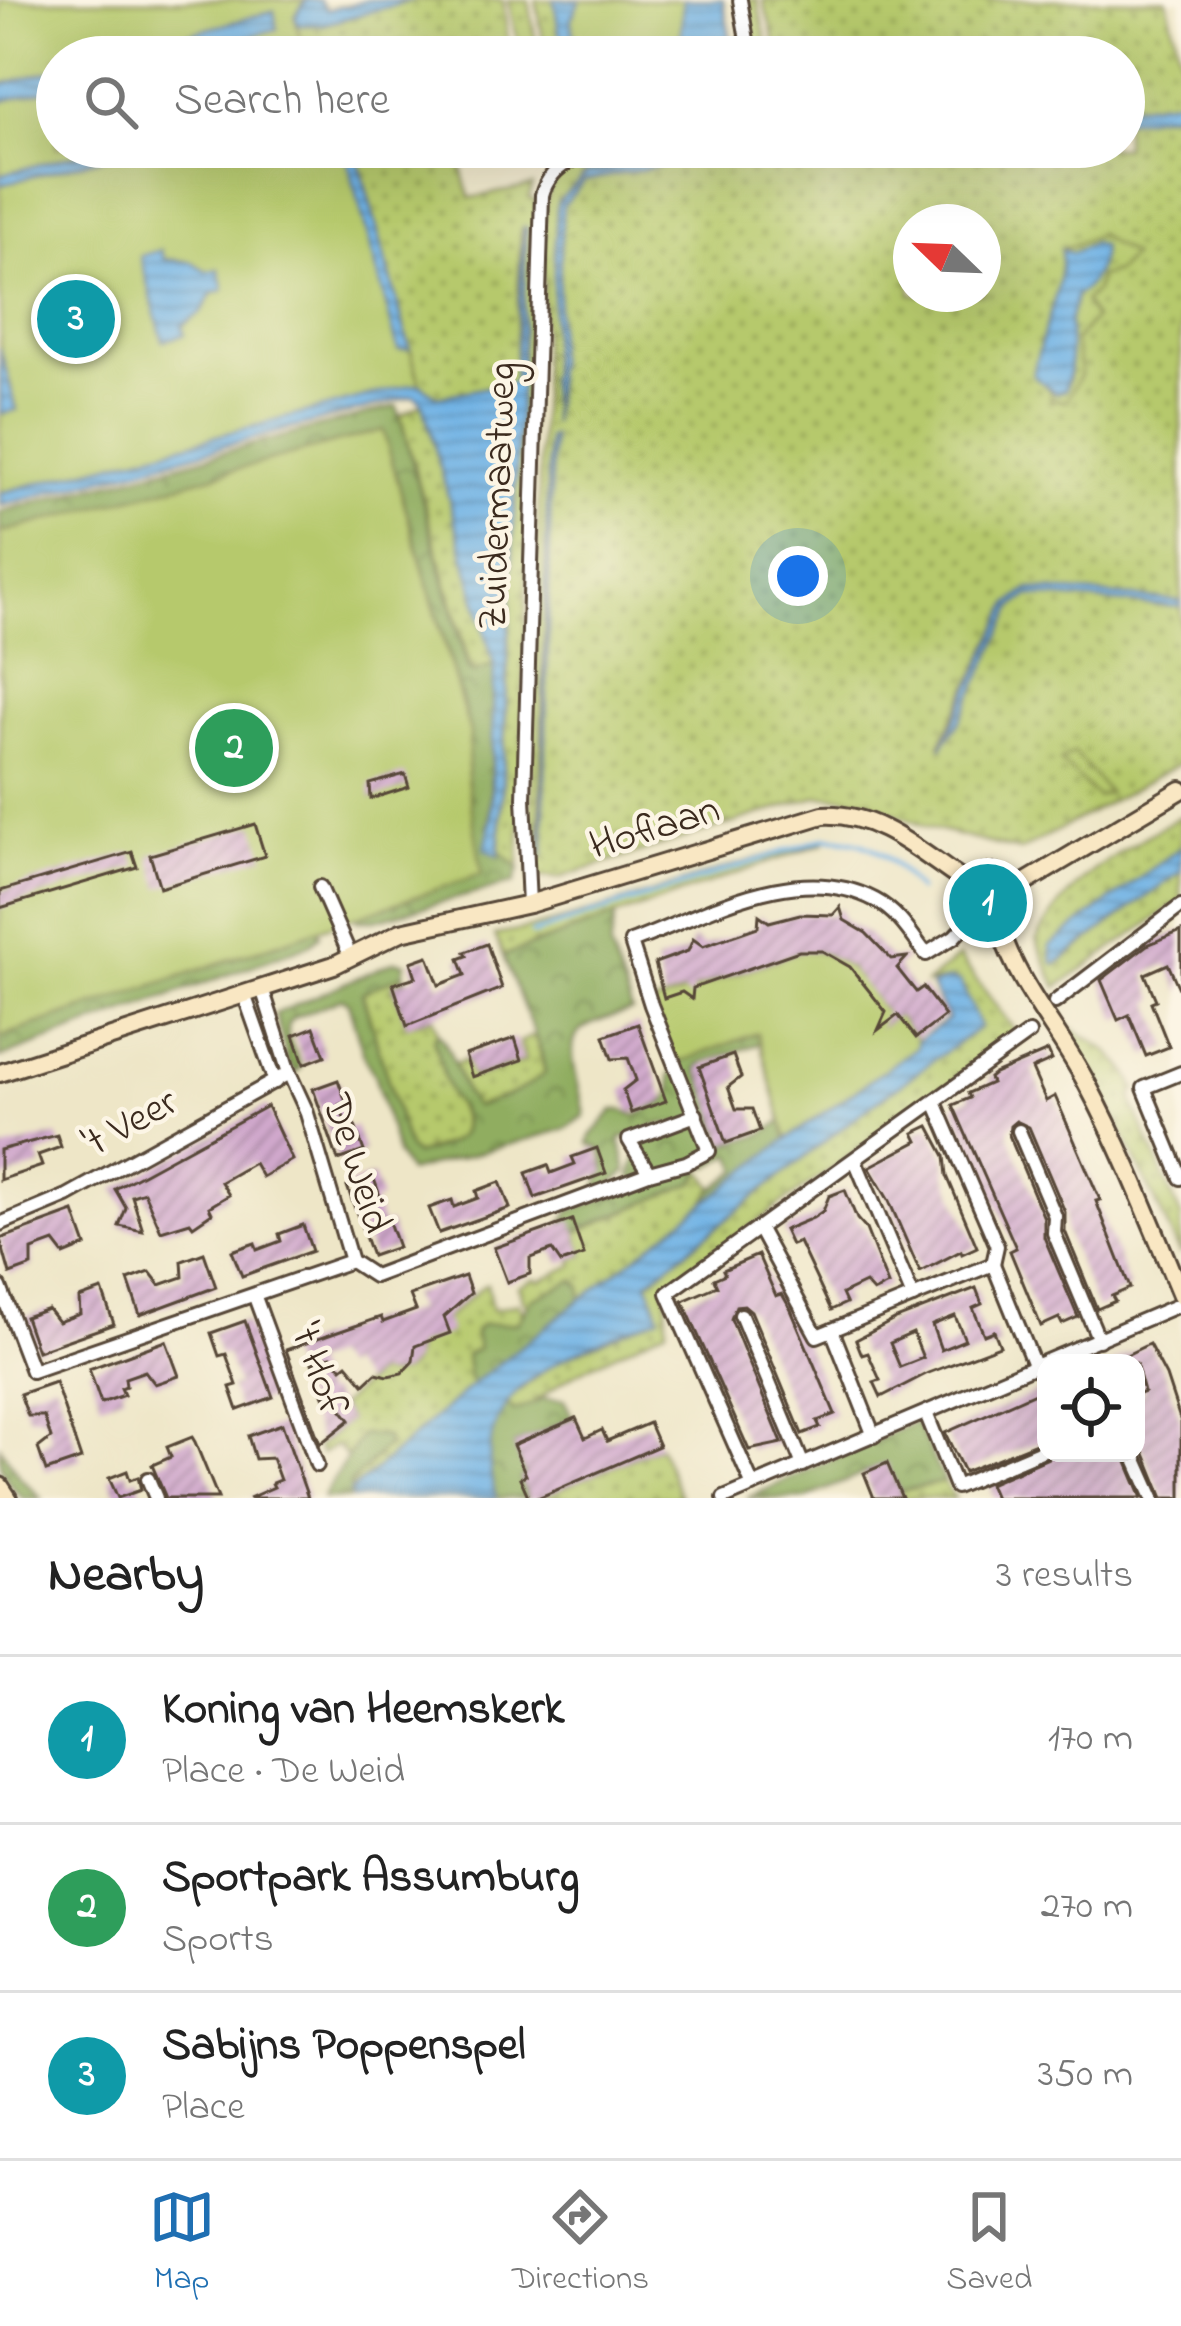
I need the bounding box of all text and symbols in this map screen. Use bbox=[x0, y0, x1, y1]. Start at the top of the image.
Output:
search box bbox=[36, 36, 1145, 168]
icon: search bbox=[78, 69, 144, 135]
text: Search here bbox=[174, 69, 390, 135]
north arrow bbox=[893, 204, 1001, 312]
pin: 3 bbox=[37, 274, 115, 364]
street label: Zuidermaatweg bbox=[464, 361, 534, 631]
your location bbox=[768, 546, 828, 606]
pin: 2 bbox=[195, 703, 273, 793]
street label: Hoflaan bbox=[582, 780, 728, 878]
pin: 1 bbox=[949, 858, 1027, 948]
street label: 't Veer bbox=[73, 1073, 190, 1175]
street label: De Weid bbox=[304, 1086, 406, 1241]
street label: 't Hof bbox=[272, 1315, 362, 1425]
map controls bbox=[1037, 1354, 1145, 1462]
button: locate bbox=[1037, 1354, 1145, 1462]
text: Nearby bbox=[48, 1539, 204, 1614]
text: 3 results bbox=[996, 1548, 1133, 1605]
text: Koning van Heemskerk bbox=[162, 1678, 564, 1744]
text: 1 bbox=[81, 1711, 93, 1768]
text: 170 m bbox=[1048, 1711, 1133, 1768]
text: Place · De Weid bbox=[162, 1744, 405, 1801]
text: Sportpark Assumburg bbox=[162, 1846, 579, 1912]
text: 2 bbox=[77, 1879, 97, 1936]
text: 270 m bbox=[1041, 1879, 1133, 1936]
text: Sports bbox=[162, 1912, 274, 1969]
text: Sabijns Poppenspel bbox=[162, 2014, 526, 2080]
text: 3 bbox=[79, 2047, 95, 2104]
text: 350 m bbox=[1038, 2047, 1133, 2104]
text: Place bbox=[162, 2080, 245, 2137]
tab: Map bbox=[149, 2184, 215, 2304]
tab: Directions bbox=[512, 2184, 649, 2304]
tab: Saved bbox=[946, 2184, 1032, 2304]

